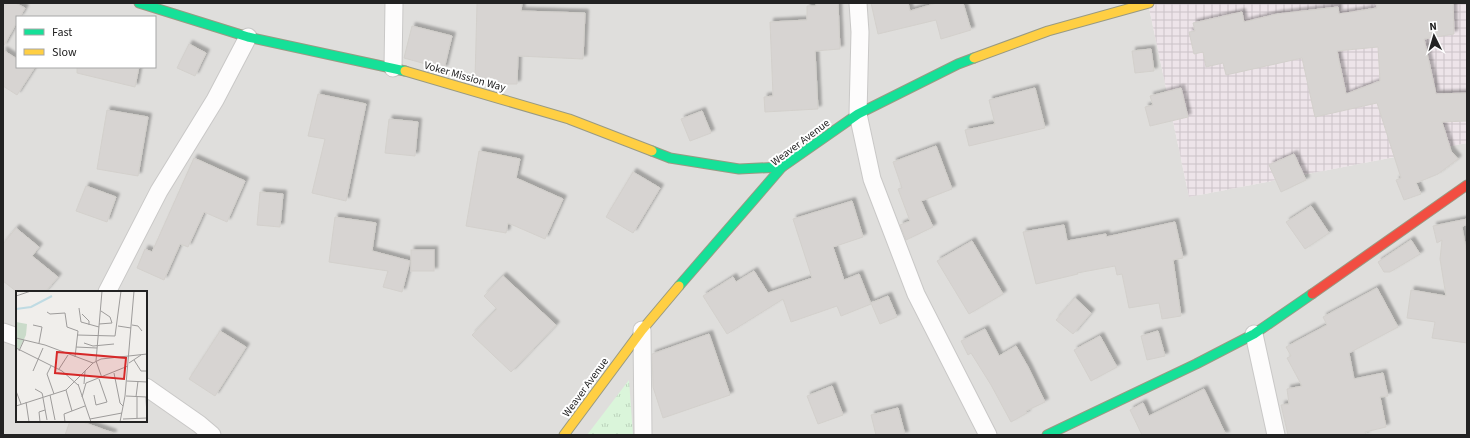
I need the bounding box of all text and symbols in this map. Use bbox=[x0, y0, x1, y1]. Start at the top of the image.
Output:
legend bbox=[16, 16, 156, 68]
north arrow bbox=[1414, 16, 1454, 56]
text: N bbox=[1429, 19, 1437, 34]
text: Fast bbox=[52, 24, 72, 41]
text: Slow bbox=[52, 44, 77, 61]
street label: Voker Mission Way bbox=[422, 58, 507, 95]
street label: Weaver Avenue bbox=[768, 115, 833, 169]
inset map bbox=[16, 291, 147, 422]
street label: Weaver Avenue bbox=[559, 354, 612, 420]

